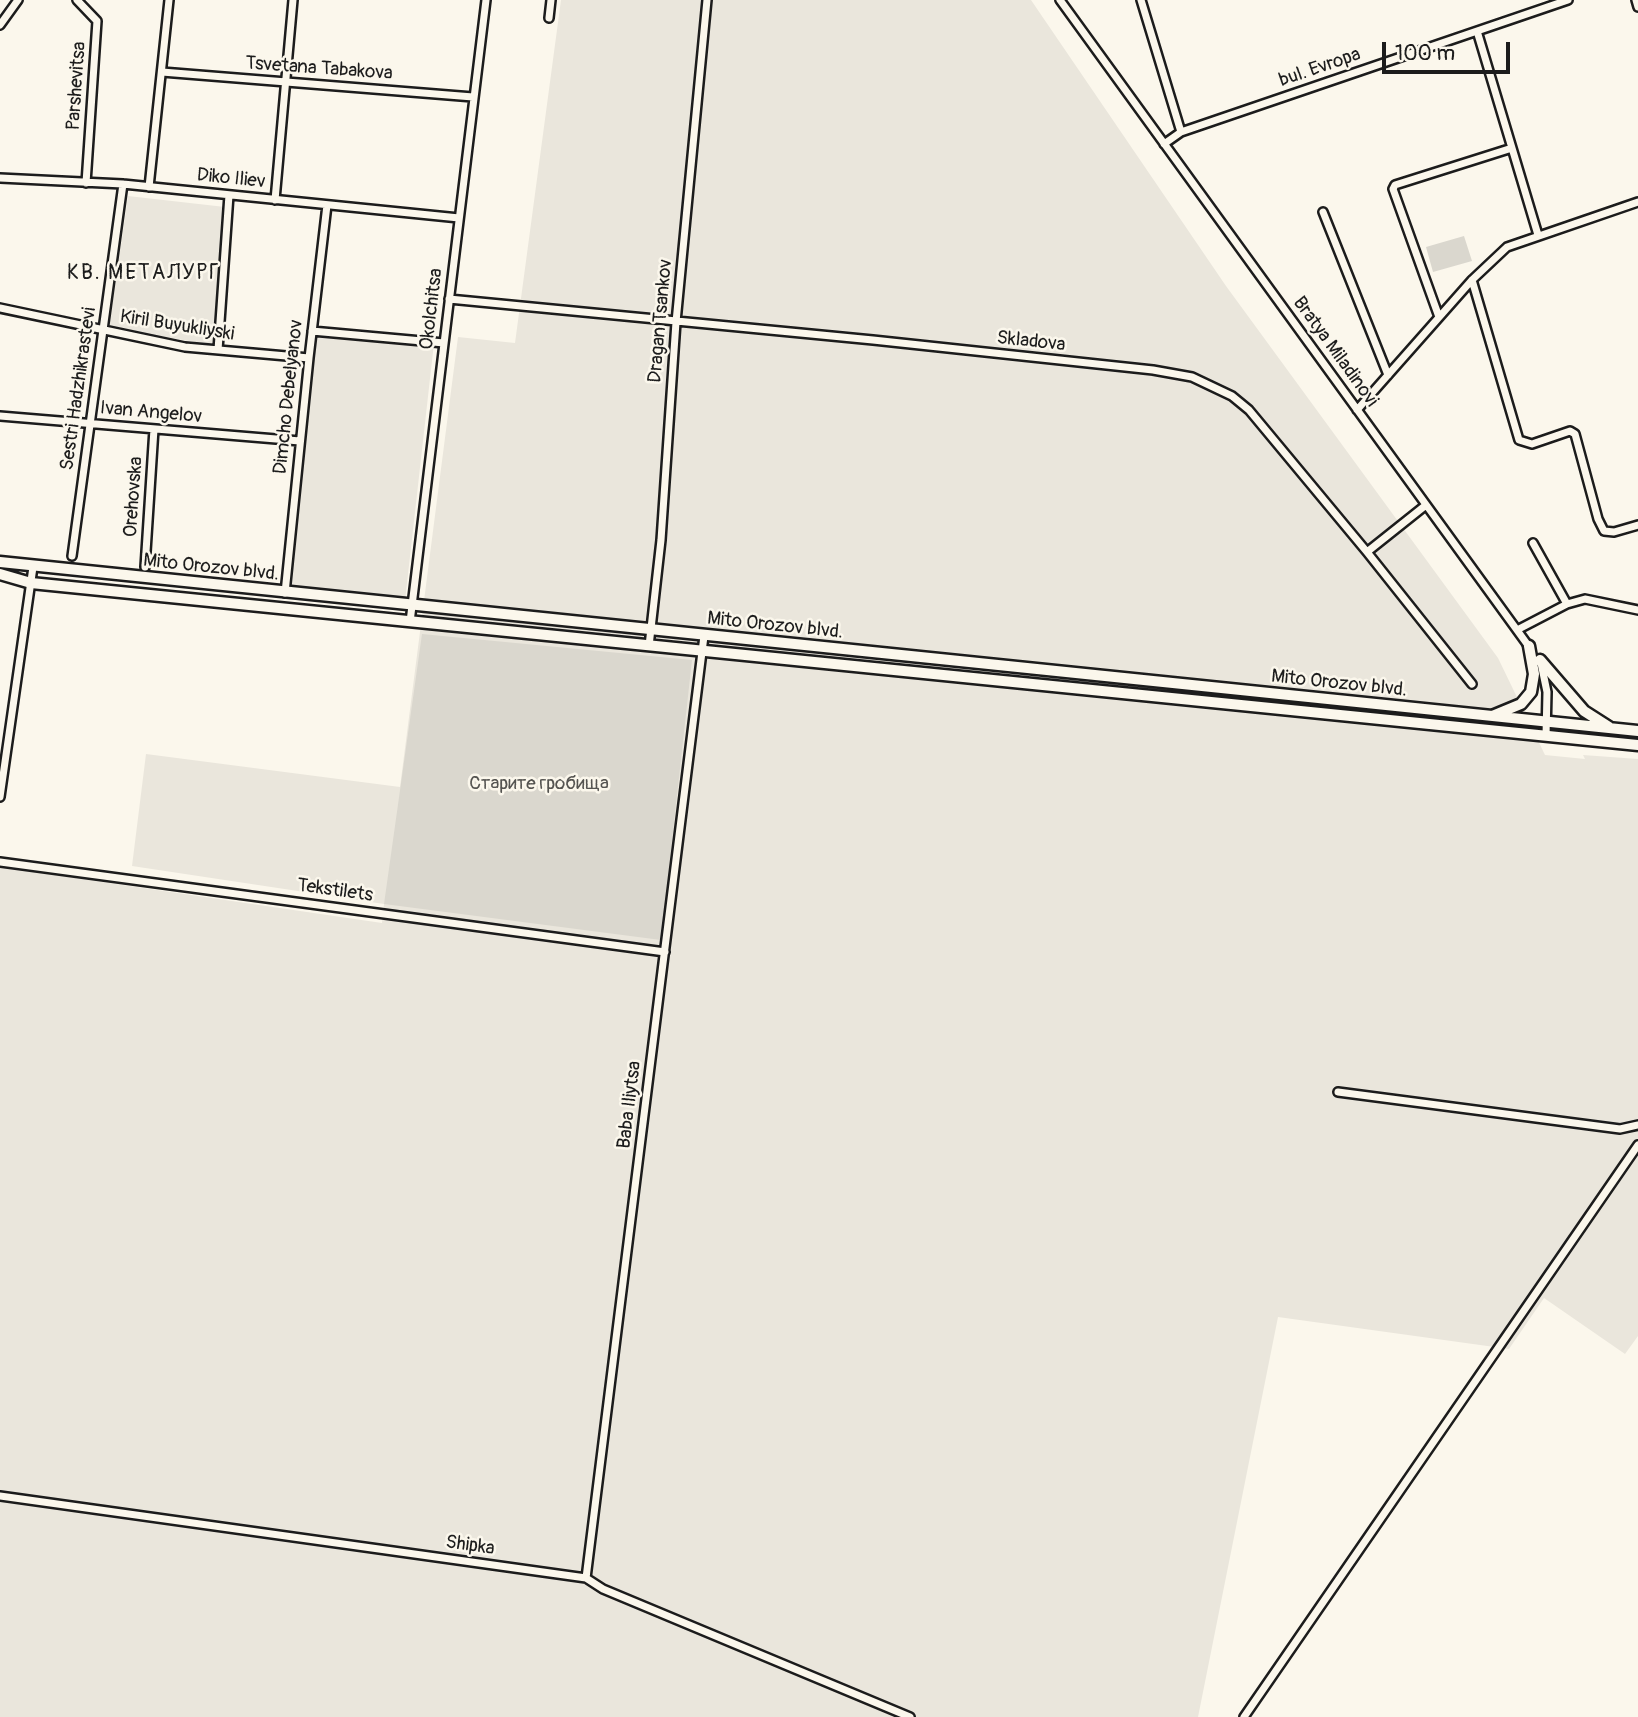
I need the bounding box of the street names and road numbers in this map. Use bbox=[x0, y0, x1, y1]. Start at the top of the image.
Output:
street label: Parshevitsa bbox=[63, 41, 91, 131]
street label: bul. Evropa bbox=[1276, 43, 1364, 93]
street label: Tsvetana Tabakova bbox=[245, 52, 393, 86]
street label: Diko Iliev bbox=[196, 164, 266, 194]
street label: Dragan Tsankov bbox=[644, 258, 678, 384]
street label: Okolchitsa bbox=[416, 267, 448, 351]
street label: Bratya Miladinovi bbox=[1287, 292, 1383, 412]
street label: Sestri Hadzhikrastevi bbox=[56, 306, 102, 472]
street label: Kiril Buyukliyski bbox=[118, 306, 236, 346]
street label: Dimcho Debelyanov bbox=[270, 319, 308, 475]
street label: Skladova bbox=[996, 327, 1066, 357]
street label: Ivan Angelov bbox=[99, 397, 203, 429]
street label: Orehovska bbox=[120, 456, 148, 538]
street label: Mito Orozov blvd. bbox=[142, 550, 280, 586]
street label: Mito Orozov blvd. bbox=[706, 608, 844, 644]
street label: Mito Orozov blvd. bbox=[1270, 666, 1408, 702]
street label: Tekstilets bbox=[296, 874, 374, 908]
street label: Baba Iliytsa bbox=[613, 1060, 647, 1150]
street label: Shipka bbox=[444, 1531, 496, 1561]

